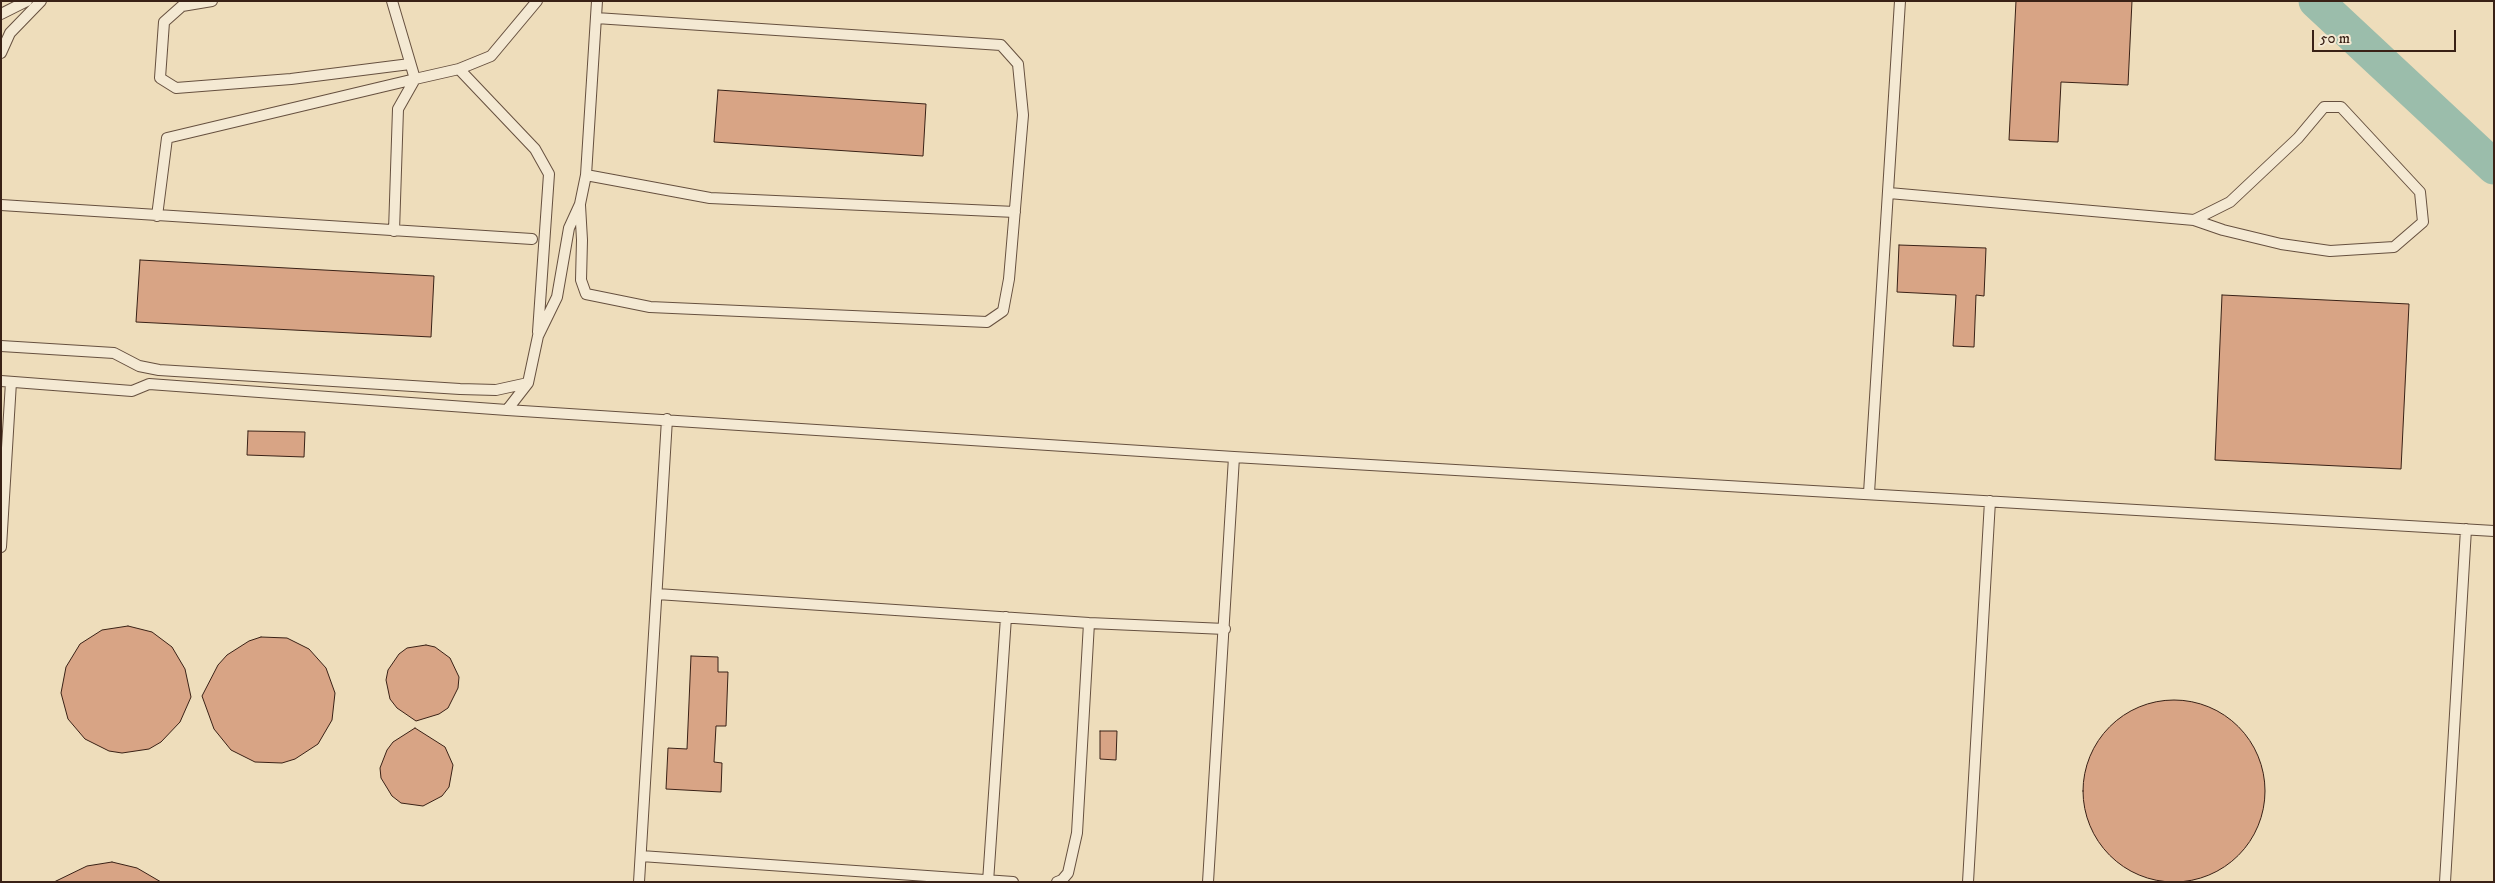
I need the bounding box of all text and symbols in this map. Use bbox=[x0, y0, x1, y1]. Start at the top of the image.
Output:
scale bar bbox=[2315, 20, 2459, 52]
text: 50 m bbox=[2320, 29, 2350, 48]

